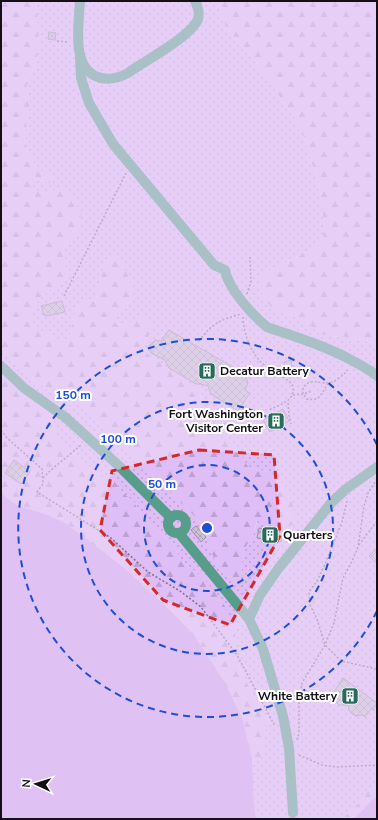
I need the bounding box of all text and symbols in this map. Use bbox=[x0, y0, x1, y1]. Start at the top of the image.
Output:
building icon: Decatur Battery bbox=[197, 361, 217, 381]
place label: Decatur Battery bbox=[220, 363, 310, 379]
text: 150 m bbox=[55, 387, 91, 403]
place label: Fort Washington Visitor Center bbox=[169, 406, 263, 436]
building icon: Fort Washington Visitor Center bbox=[266, 411, 286, 431]
text: 100 m bbox=[100, 431, 136, 447]
text: 50 m bbox=[148, 476, 176, 492]
centre of rings bbox=[200, 521, 214, 535]
building icon: Quarters bbox=[260, 525, 280, 545]
place label: Quarters bbox=[283, 527, 333, 543]
building icon: White Battery bbox=[340, 686, 360, 706]
place label: White Battery bbox=[258, 688, 338, 704]
north arrow bbox=[16, 764, 56, 804]
text: N bbox=[19, 779, 34, 788]

